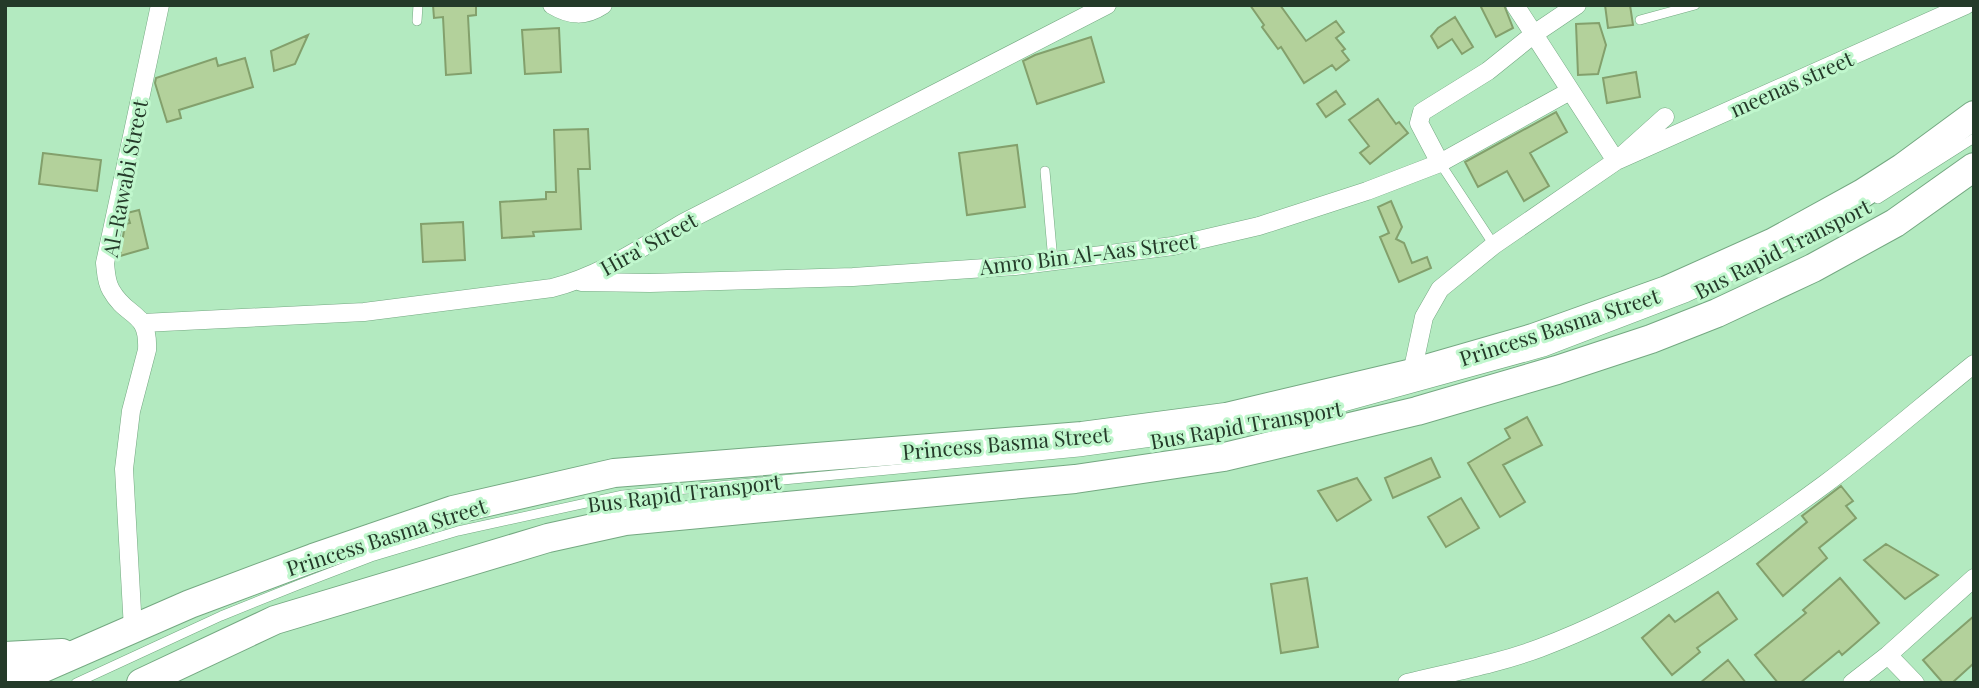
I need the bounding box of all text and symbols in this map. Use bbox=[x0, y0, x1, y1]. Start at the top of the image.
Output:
street label: meenas street bbox=[1725, 43, 1857, 123]
street label: Al-Rawabi Street bbox=[95, 96, 153, 260]
street label: Bus Rapid Transport bbox=[1689, 191, 1876, 305]
street label: Hira' Street bbox=[595, 205, 702, 281]
street label: Amro Bin Al-Aas Street bbox=[977, 226, 1199, 280]
street label: Princess Basma Street bbox=[1455, 280, 1663, 372]
street label: Bus Rapid Transport bbox=[1148, 393, 1345, 455]
street label: Princess Basma Street bbox=[901, 419, 1112, 465]
street label: Bus Rapid Transport bbox=[586, 466, 783, 518]
street label: Princess Basma Street bbox=[282, 490, 490, 582]

